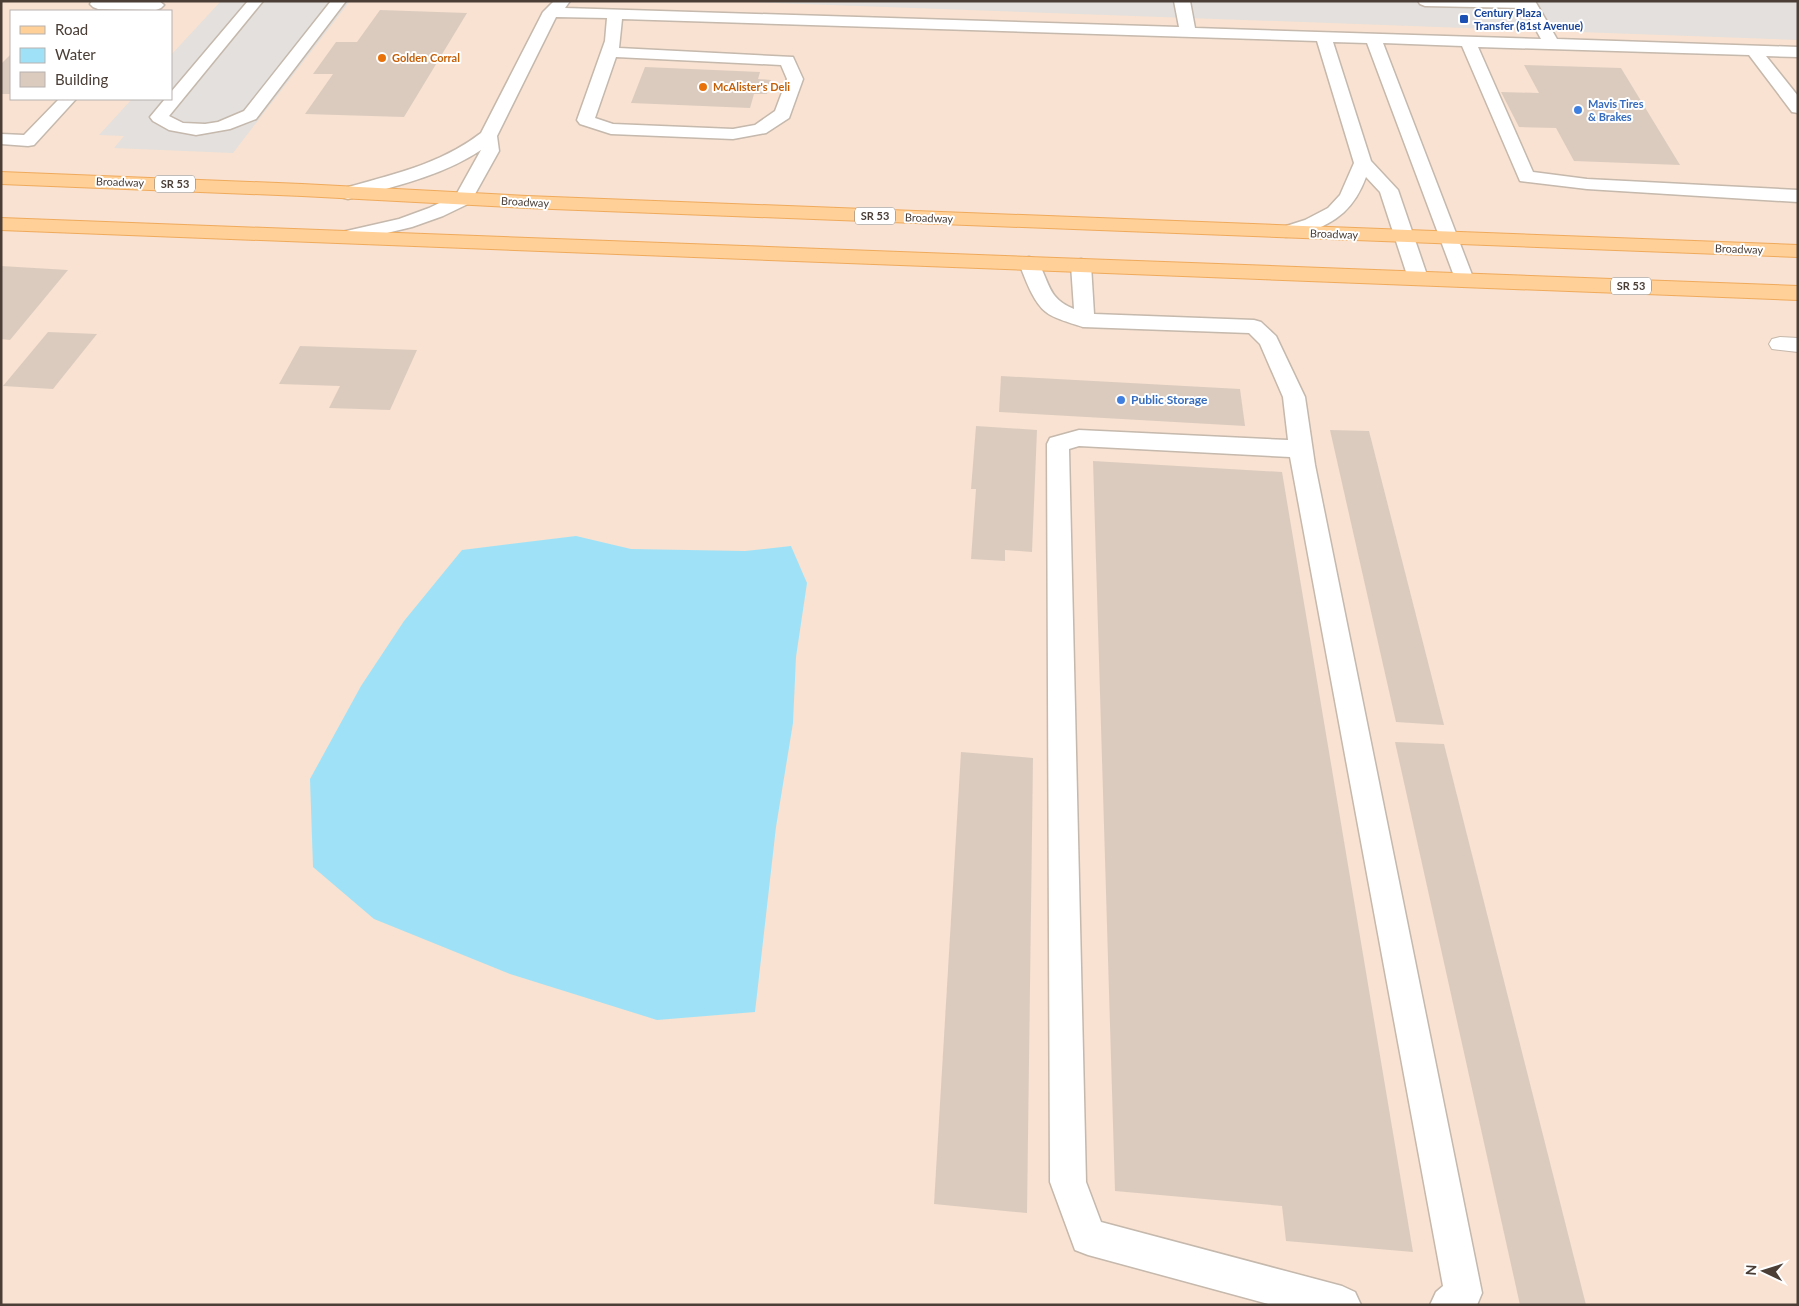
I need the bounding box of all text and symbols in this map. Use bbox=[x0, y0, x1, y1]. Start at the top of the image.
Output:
place label: Century Plaza Transfer (81st Avenue) bbox=[1474, 6, 1583, 32]
legend bbox=[10, 10, 172, 100]
marker: Century Plaza Transfer (81st Avenue) bbox=[1458, 13, 1470, 25]
text: Road bbox=[55, 20, 88, 38]
text: Water bbox=[55, 45, 96, 63]
place label: Golden Corral bbox=[392, 51, 460, 64]
marker: Golden Corral bbox=[376, 52, 388, 64]
text: Building bbox=[55, 70, 108, 88]
place label: McAlister's Deli bbox=[713, 80, 790, 93]
marker: McAlister's Deli bbox=[697, 81, 709, 93]
place label: Mavis Tires & Brakes bbox=[1588, 97, 1644, 123]
marker: Mavis Tires & Brakes bbox=[1572, 104, 1584, 116]
street label: Broadway bbox=[96, 174, 145, 189]
road number: SR 53 bbox=[155, 175, 195, 192]
street label: Broadway bbox=[501, 194, 550, 209]
road number: SR 53 bbox=[855, 208, 895, 225]
street label: Broadway bbox=[905, 210, 954, 225]
street label: Broadway bbox=[1310, 226, 1359, 241]
street label: Broadway bbox=[1715, 241, 1764, 256]
road number: SR 53 bbox=[1611, 278, 1651, 294]
place label: Public Storage bbox=[1131, 392, 1208, 407]
marker: Public Storage bbox=[1115, 394, 1127, 406]
north arrow bbox=[1739, 1246, 1789, 1296]
text: N bbox=[1742, 1264, 1759, 1276]

